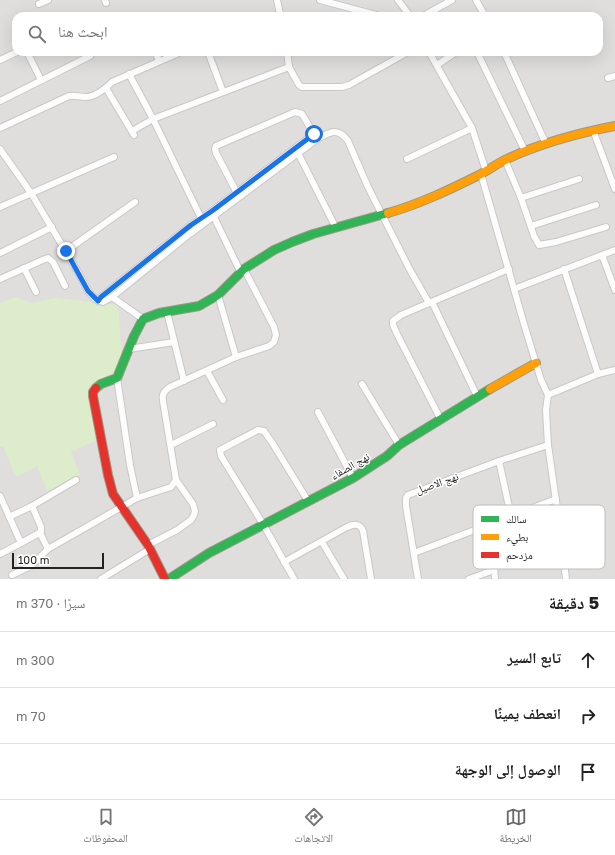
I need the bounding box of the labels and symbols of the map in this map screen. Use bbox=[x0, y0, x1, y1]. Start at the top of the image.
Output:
route start bbox=[305, 125, 323, 143]
route end bbox=[57, 242, 75, 260]
street label: نهج الصفاء bbox=[328, 449, 372, 483]
street label: نهج الاصيل bbox=[414, 469, 460, 497]
legend bbox=[473, 505, 605, 569]
text: سالك bbox=[506, 512, 526, 525]
text: بطيء bbox=[506, 530, 528, 546]
text: مزدحم bbox=[506, 548, 533, 563]
scale bar bbox=[12, 551, 104, 570]

